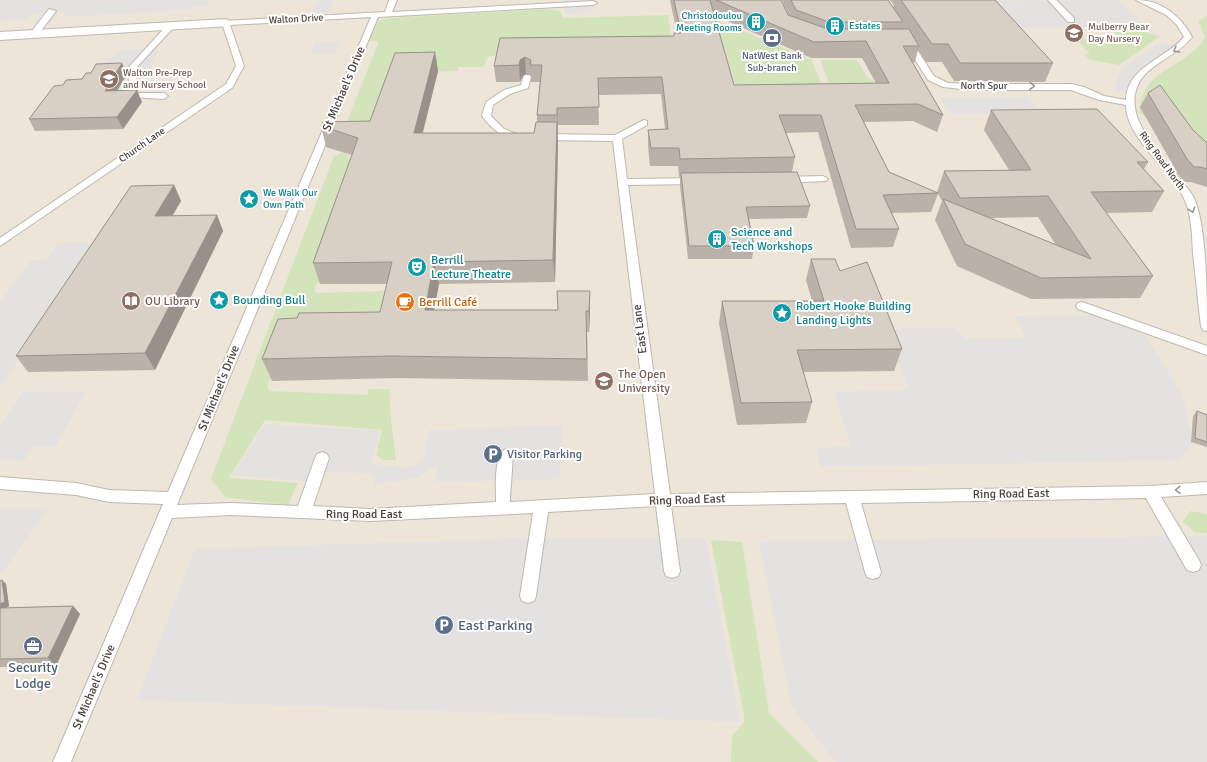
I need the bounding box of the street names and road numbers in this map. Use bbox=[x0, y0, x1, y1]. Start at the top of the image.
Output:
street label: Walton Drive bbox=[268, 12, 324, 26]
street label: St Michael's Drive bbox=[319, 44, 369, 134]
street label: North Spur bbox=[960, 80, 1008, 92]
street label: Church Lane bbox=[117, 125, 167, 165]
street label: Ring Road North bbox=[1137, 129, 1187, 193]
street label: East Lane bbox=[630, 303, 650, 355]
street label: St Michael's Drive bbox=[195, 343, 243, 433]
street label: Ring Road East bbox=[973, 486, 1049, 502]
street label: Ring Road East bbox=[648, 491, 726, 509]
street label: Ring Road East bbox=[326, 507, 402, 522]
street label: St Michael's Drive bbox=[69, 642, 119, 732]

